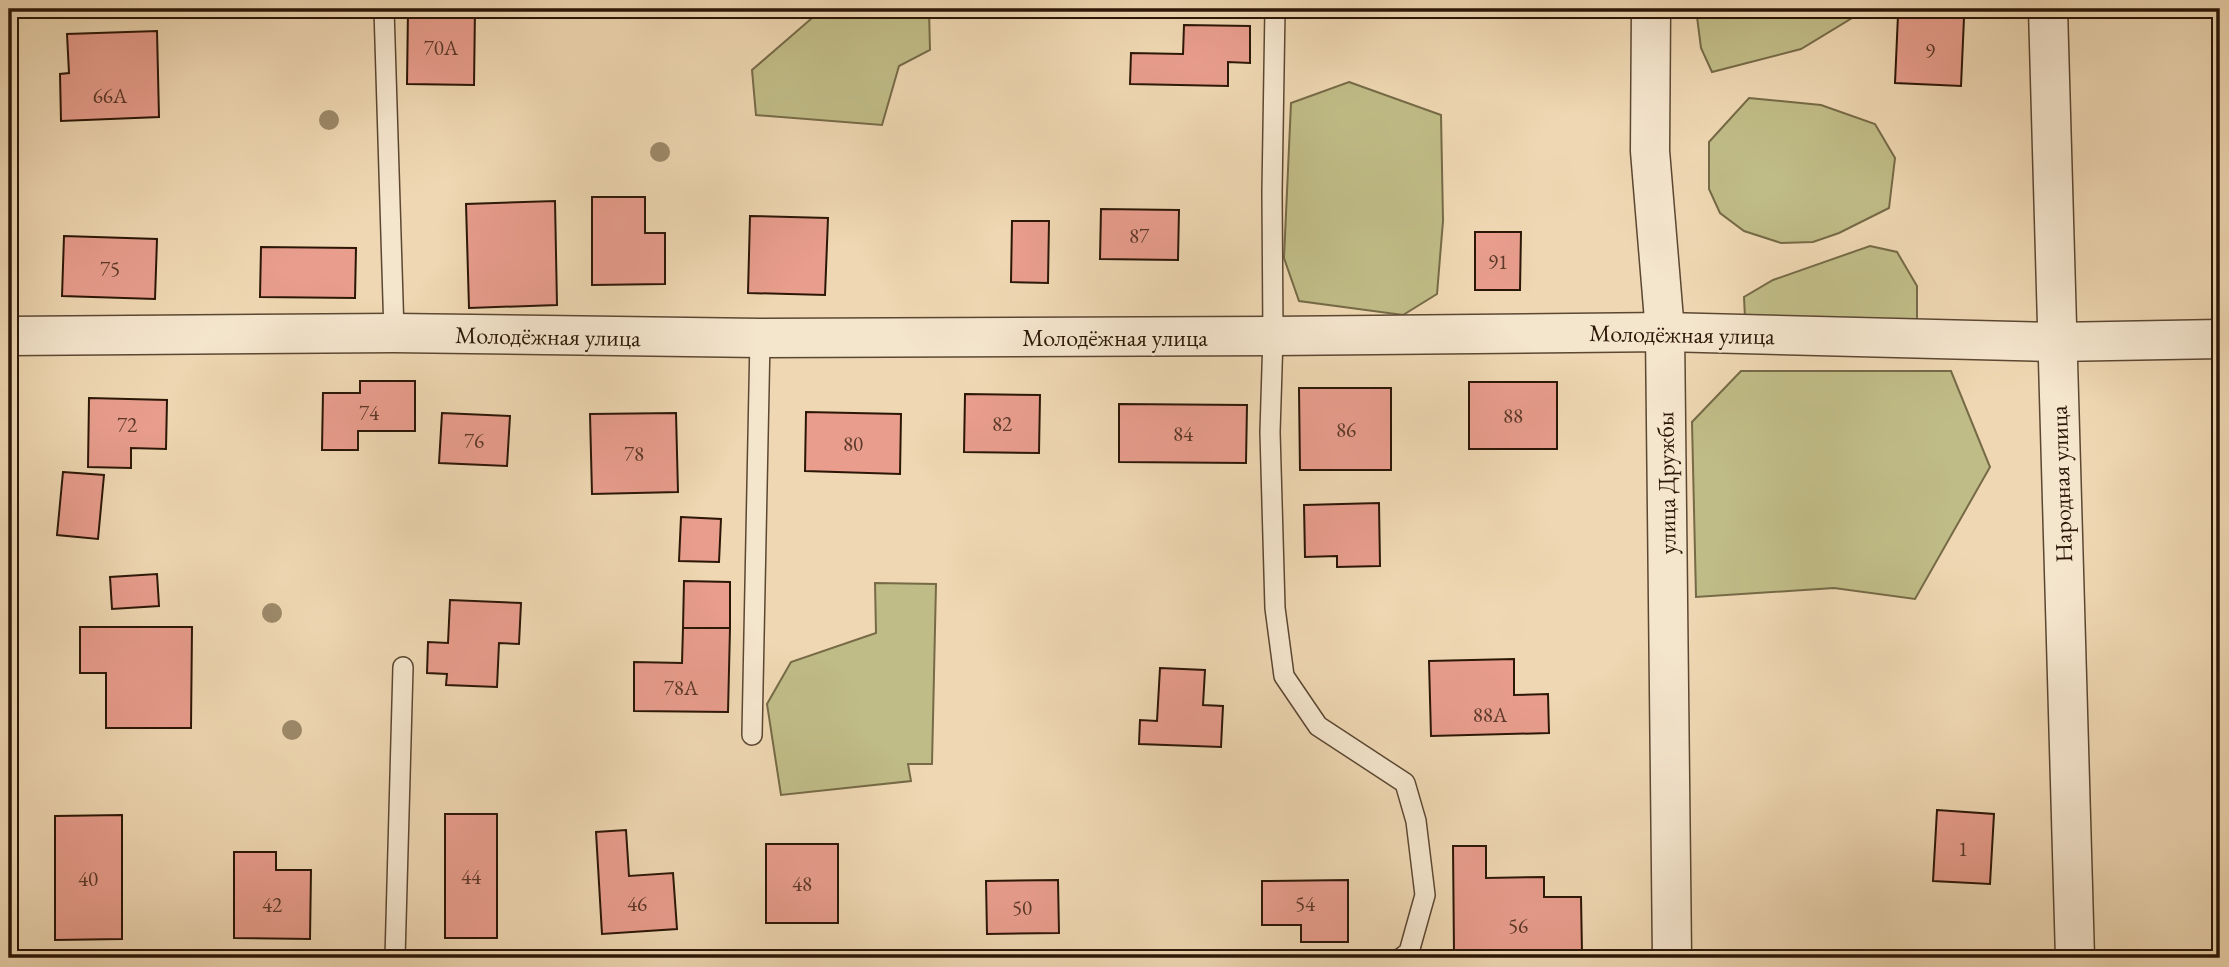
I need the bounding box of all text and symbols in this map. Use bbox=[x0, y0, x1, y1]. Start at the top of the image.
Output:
house number: 70А bbox=[424, 34, 459, 61]
house number: 9 bbox=[1925, 37, 1935, 64]
house number: 66А bbox=[93, 82, 128, 109]
house number: 87 bbox=[1129, 222, 1150, 249]
house number: 91 bbox=[1488, 248, 1508, 275]
house number: 75 bbox=[100, 255, 120, 282]
street label: Молодёжная улица bbox=[1589, 317, 1775, 351]
street label: Молодёжная улица bbox=[455, 319, 641, 353]
street label: Молодёжная улица bbox=[1022, 322, 1208, 353]
house number: 74 bbox=[359, 399, 380, 426]
house number: 88 bbox=[1503, 402, 1523, 429]
street label: Народная улица bbox=[2043, 404, 2079, 563]
house number: 82 bbox=[992, 410, 1012, 437]
house number: 72 bbox=[117, 411, 137, 438]
street label: улица Дружбы bbox=[1649, 411, 1683, 555]
house number: 86 bbox=[1336, 416, 1356, 443]
house number: 84 bbox=[1173, 420, 1194, 447]
house number: 76 bbox=[464, 427, 484, 454]
house number: 80 bbox=[843, 430, 863, 457]
house number: 78 bbox=[624, 440, 644, 467]
house number: 78А bbox=[664, 674, 699, 701]
house number: 88А bbox=[1473, 701, 1508, 728]
house number: 1 bbox=[1958, 835, 1968, 862]
house number: 44 bbox=[461, 863, 482, 890]
house number: 40 bbox=[78, 865, 98, 892]
house number: 48 bbox=[792, 870, 812, 897]
house number: 46 bbox=[627, 890, 647, 917]
house number: 54 bbox=[1295, 890, 1316, 917]
house number: 42 bbox=[262, 891, 282, 918]
house number: 50 bbox=[1012, 894, 1032, 921]
house number: 56 bbox=[1508, 912, 1528, 939]

